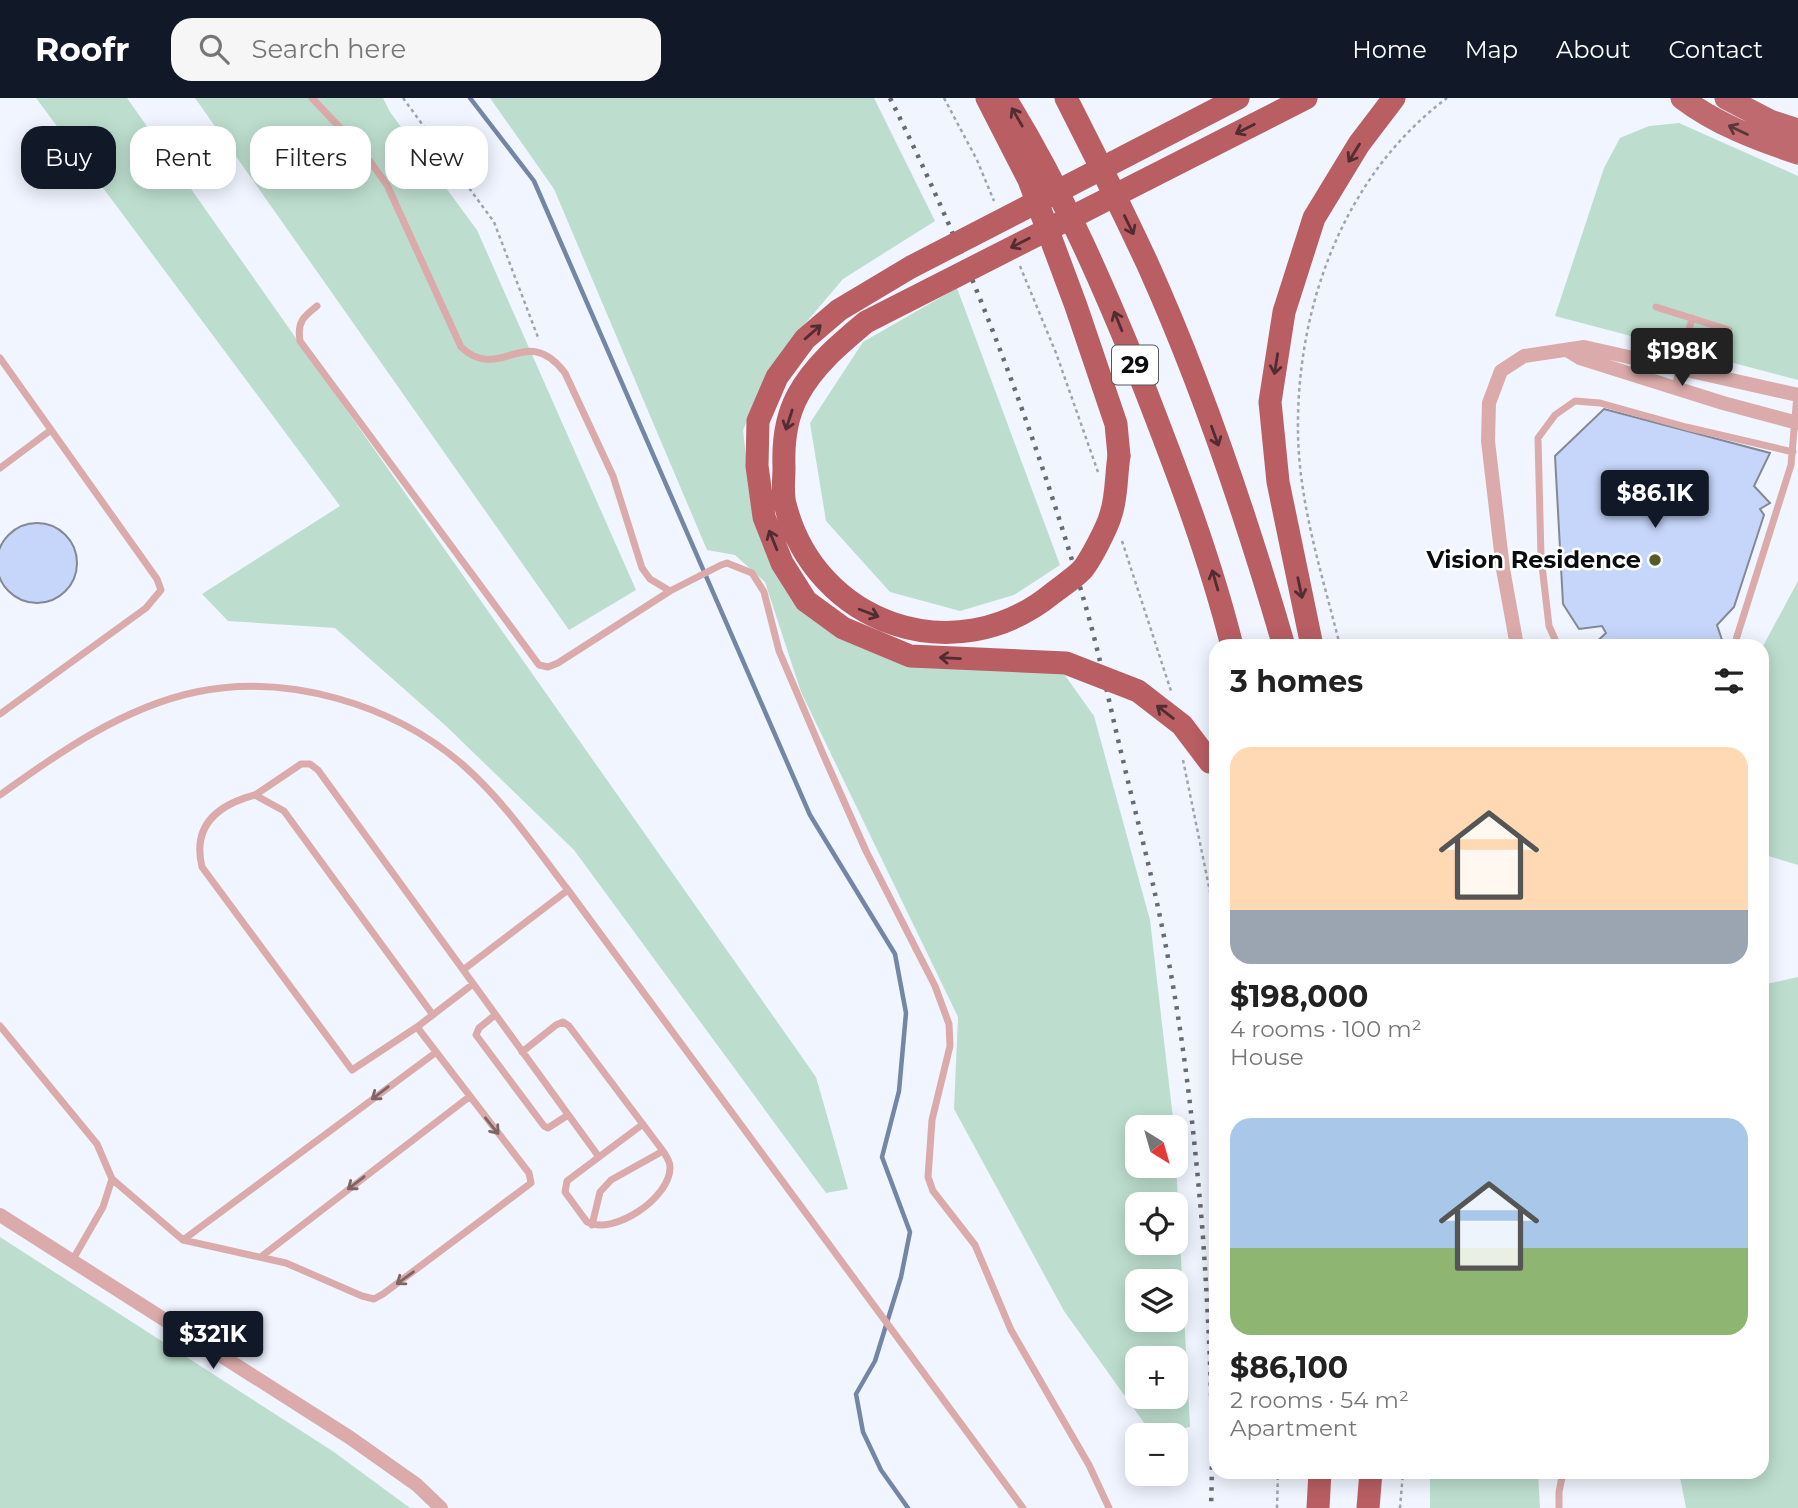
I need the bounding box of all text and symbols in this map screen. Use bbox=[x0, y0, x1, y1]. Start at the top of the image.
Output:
search box bbox=[171, 18, 661, 81]
text: Roofr bbox=[35, 29, 129, 69]
icon: search bbox=[195, 30, 233, 68]
text: Search here bbox=[251, 33, 406, 65]
text: Home bbox=[1352, 35, 1427, 64]
text: Map bbox=[1465, 35, 1518, 64]
text: About bbox=[1556, 35, 1630, 64]
text: Contact bbox=[1668, 35, 1763, 64]
one-way arrow bbox=[1009, 108, 1023, 128]
one-way arrow bbox=[1235, 122, 1256, 136]
one-way arrow bbox=[1728, 123, 1749, 136]
chip: Buy bbox=[21, 126, 116, 189]
chip: Rent bbox=[130, 126, 236, 189]
chip: Filters bbox=[250, 126, 371, 189]
chip: New bbox=[385, 126, 488, 189]
one-way arrow bbox=[1346, 143, 1361, 162]
one-way arrow bbox=[1122, 214, 1136, 235]
one-way arrow bbox=[1011, 237, 1031, 251]
one-way arrow bbox=[1110, 310, 1123, 332]
one-way arrow bbox=[804, 324, 822, 340]
pin: $198K bbox=[1633, 328, 1731, 388]
text: $198K bbox=[1647, 337, 1717, 365]
road number: 29 bbox=[1112, 346, 1158, 384]
one-way arrow bbox=[1269, 352, 1282, 375]
one-way arrow bbox=[782, 409, 794, 431]
one-way arrow bbox=[1210, 424, 1222, 446]
pin: $86.1K bbox=[1598, 470, 1712, 530]
text: $86.1K bbox=[1617, 479, 1693, 507]
one-way arrow bbox=[766, 530, 779, 552]
place label: Vision Residence bbox=[1426, 545, 1641, 574]
marker: Vision Residence bbox=[1647, 552, 1663, 568]
one-way arrow bbox=[1207, 569, 1220, 591]
one-way arrow bbox=[1293, 576, 1307, 599]
one-way arrow bbox=[858, 608, 880, 621]
one-way arrow bbox=[939, 651, 962, 664]
icon: filters bbox=[1710, 662, 1748, 700]
text: 3 homes bbox=[1230, 663, 1363, 700]
one-way arrow bbox=[1156, 704, 1175, 719]
icon: home bbox=[1426, 792, 1552, 918]
text: $198,000 bbox=[1230, 978, 1368, 1015]
text: 4 rooms · 100 m² bbox=[1230, 1015, 1422, 1043]
text: House bbox=[1230, 1043, 1304, 1071]
one-way arrow bbox=[371, 1086, 390, 1100]
north arrow bbox=[1125, 1115, 1188, 1178]
map controls bbox=[1125, 1115, 1188, 1486]
one-way arrow bbox=[484, 1116, 499, 1135]
icon: home bbox=[1426, 1163, 1552, 1289]
one-way arrow bbox=[348, 1176, 366, 1191]
button: locate bbox=[1125, 1192, 1188, 1255]
button: layers bbox=[1125, 1269, 1188, 1332]
one-way arrow bbox=[396, 1270, 415, 1285]
pin: $321K bbox=[164, 1312, 262, 1371]
text: $321K bbox=[179, 1320, 247, 1348]
button: + bbox=[1125, 1346, 1188, 1409]
text: $86,100 bbox=[1230, 1349, 1348, 1386]
text: 2 rooms · 54 m² bbox=[1230, 1386, 1409, 1414]
text: Apartment bbox=[1230, 1414, 1358, 1442]
button: − bbox=[1125, 1423, 1188, 1486]

